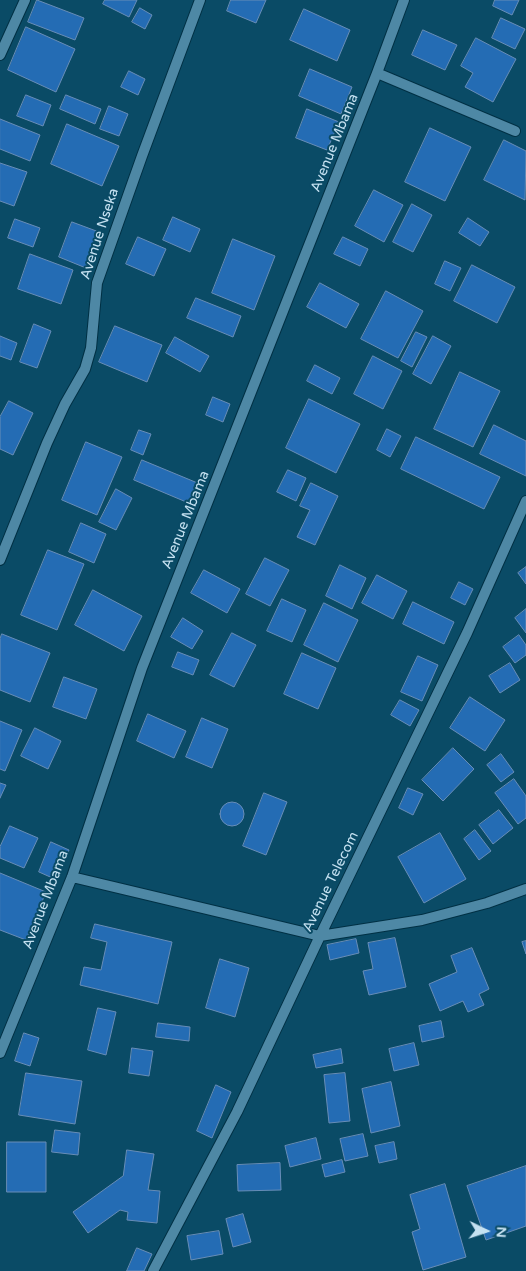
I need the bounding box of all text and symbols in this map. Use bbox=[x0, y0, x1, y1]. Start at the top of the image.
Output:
street label: Avenue Mbama bbox=[308, 91, 362, 195]
street label: Avenue Nseka bbox=[77, 186, 123, 282]
street label: Avenue Mbama bbox=[159, 468, 213, 572]
street label: Avenue Telecom bbox=[299, 829, 363, 935]
street label: Avenue Mbama bbox=[19, 848, 73, 952]
north arrow bbox=[461, 1206, 511, 1256]
text: N bbox=[493, 1226, 510, 1238]

